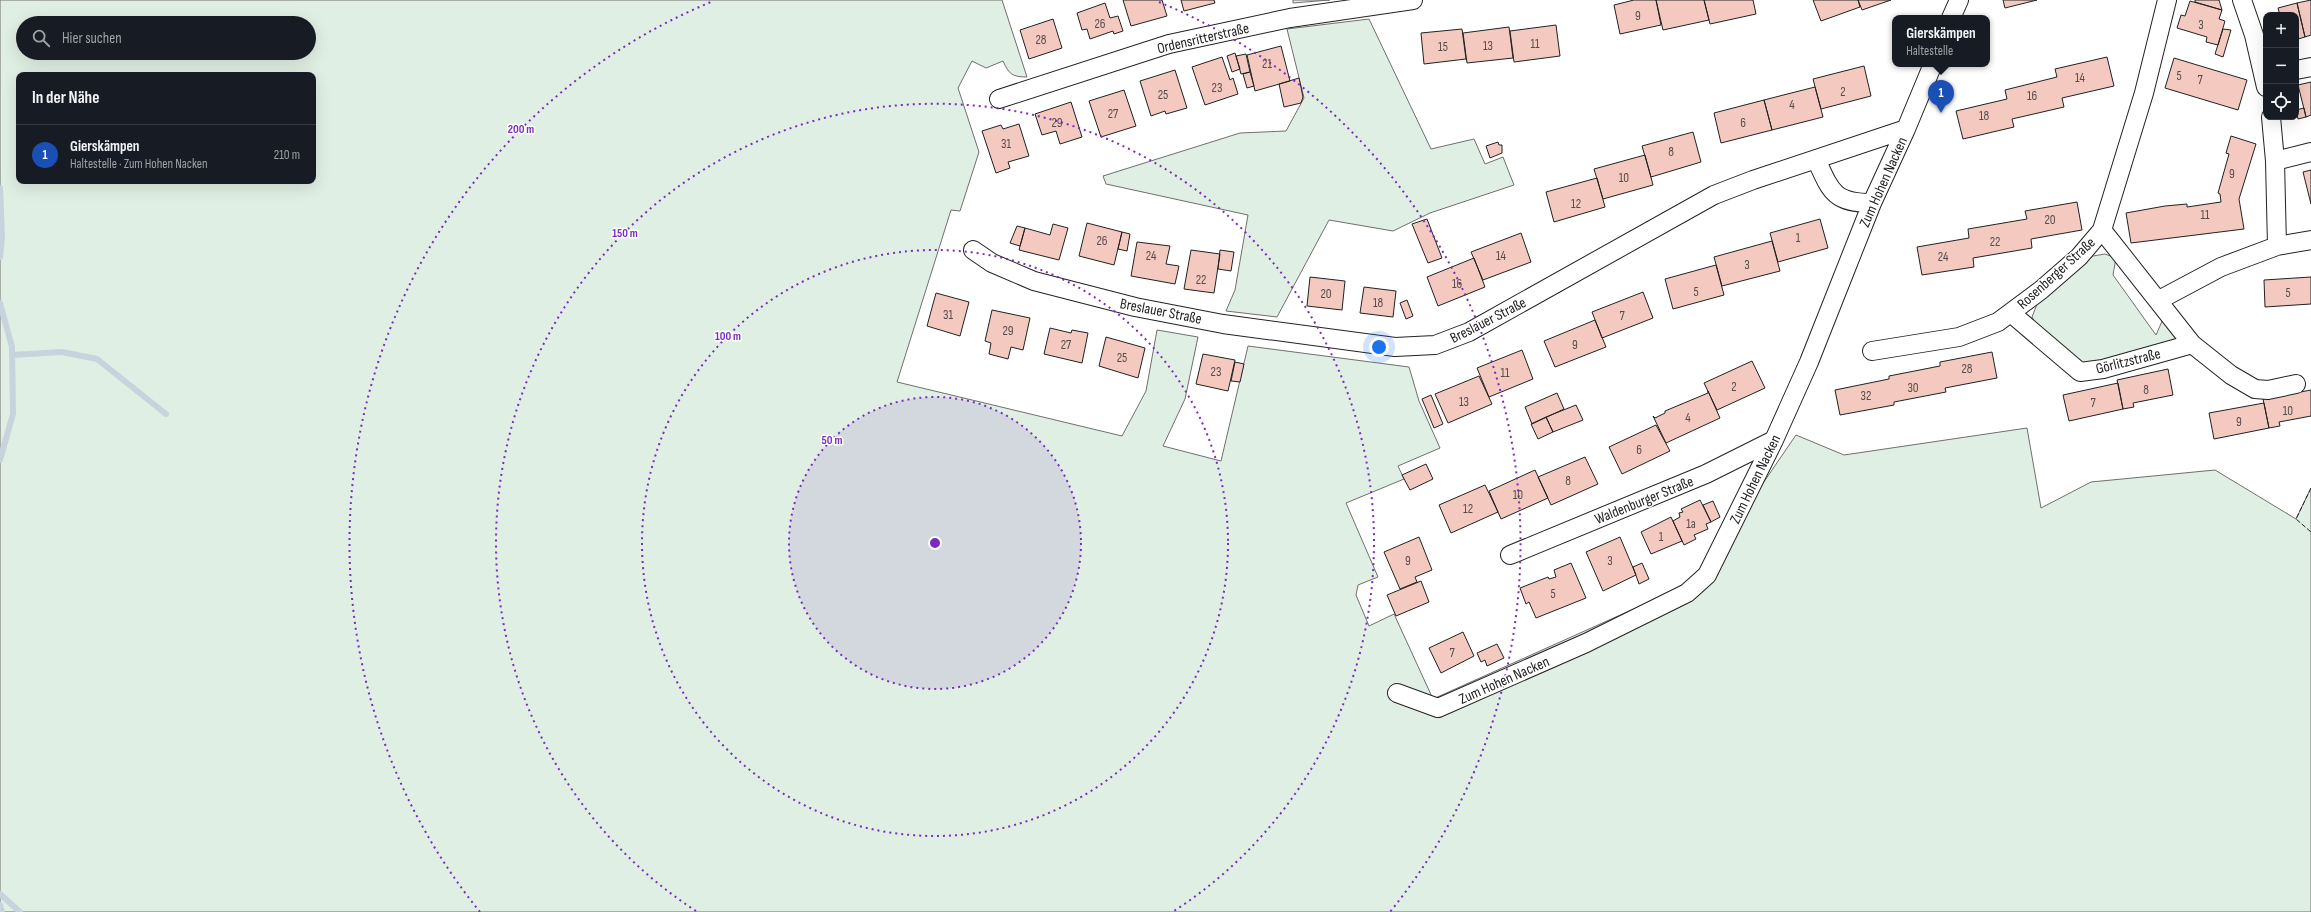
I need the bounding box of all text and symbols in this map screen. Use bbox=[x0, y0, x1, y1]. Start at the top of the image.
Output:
house number: 9 bbox=[1635, 8, 1641, 24]
map controls bbox=[2263, 12, 2299, 120]
button: + bbox=[2263, 12, 2299, 48]
popup bbox=[1892, 15, 1990, 67]
search box bbox=[16, 16, 316, 60]
house number: 26 bbox=[1094, 16, 1106, 32]
house number: 3 bbox=[2198, 17, 2204, 33]
street label: Ordensritterstraße bbox=[1155, 19, 1251, 58]
text: Gierskämpen bbox=[1906, 24, 1976, 43]
icon: search bbox=[30, 27, 52, 49]
text: Hier suchen bbox=[62, 29, 122, 48]
house number: 28 bbox=[1035, 32, 1047, 48]
house number: 11 bbox=[1530, 36, 1540, 52]
house number: 13 bbox=[1483, 38, 1493, 54]
house number: 15 bbox=[1438, 39, 1448, 55]
text: Haltestelle bbox=[1906, 43, 1953, 59]
button: − bbox=[2263, 48, 2299, 84]
house number: 21 bbox=[1262, 56, 1272, 72]
house number: 5 bbox=[2176, 68, 2182, 84]
house number: 14 bbox=[2075, 70, 2086, 86]
house number: 7 bbox=[2197, 72, 2203, 88]
house number: 23 bbox=[1212, 80, 1222, 96]
pin: 1 bbox=[1928, 80, 1954, 113]
house number: 2 bbox=[1840, 84, 1846, 100]
button: locate bbox=[2263, 84, 2299, 120]
house number: 25 bbox=[1158, 87, 1168, 103]
text: In der Nähe bbox=[32, 88, 99, 108]
house number: 16 bbox=[2027, 88, 2037, 104]
house number: 4 bbox=[1789, 97, 1795, 113]
house number: 27 bbox=[1108, 106, 1119, 122]
house number: 18 bbox=[1979, 108, 1989, 124]
house number: 29 bbox=[1051, 115, 1063, 131]
house number: 6 bbox=[1740, 115, 1746, 131]
text: 200 m bbox=[508, 122, 534, 137]
street label: Zum Hohen Nacken bbox=[1855, 134, 1912, 230]
house number: 31 bbox=[1001, 136, 1011, 152]
text: Gierskämpen bbox=[70, 137, 140, 156]
house number: 8 bbox=[1668, 144, 1674, 160]
text: 1 bbox=[42, 147, 48, 163]
text: 210 m bbox=[274, 147, 300, 163]
text: Haltestelle · Zum Hohen Nacken bbox=[70, 156, 208, 172]
house number: 9 bbox=[2229, 166, 2235, 182]
house number: 10 bbox=[1619, 170, 1629, 186]
house number: 12 bbox=[1571, 196, 1581, 212]
house number: 11 bbox=[2200, 207, 2210, 223]
house number: 20 bbox=[2044, 212, 2056, 228]
text: 150 m bbox=[612, 226, 638, 241]
house number: 1 bbox=[1796, 230, 1801, 246]
house number: 26 bbox=[1096, 233, 1108, 249]
street label: Rosenberger Straße bbox=[2013, 233, 2099, 313]
house number: 22 bbox=[1990, 234, 2000, 250]
house number: 24 bbox=[1146, 248, 1157, 264]
house number: 14 bbox=[1496, 248, 1507, 264]
house number: 24 bbox=[1938, 249, 1949, 265]
house number: 3 bbox=[1744, 257, 1750, 273]
house number: 22 bbox=[1196, 272, 1206, 288]
house number: 16 bbox=[1452, 276, 1462, 292]
house number: 5 bbox=[1693, 284, 1699, 300]
house number: 5 bbox=[2285, 285, 2291, 301]
house number: 20 bbox=[1320, 286, 1332, 302]
street label: Breslauer Straße bbox=[1447, 293, 1529, 348]
street label: Breslauer Straße bbox=[1118, 294, 1203, 329]
house number: 18 bbox=[1373, 295, 1383, 311]
house number: 31 bbox=[943, 307, 953, 323]
house number: 7 bbox=[1619, 308, 1625, 324]
house number: 29 bbox=[1002, 323, 1014, 339]
text: 100 m bbox=[715, 329, 741, 344]
house number: 27 bbox=[1061, 337, 1072, 353]
your location bbox=[1369, 337, 1389, 357]
house number: 9 bbox=[1572, 337, 1578, 353]
street label: Görlitzstraße bbox=[2094, 344, 2163, 379]
house number: 25 bbox=[1117, 350, 1127, 366]
house number: 28 bbox=[1961, 361, 1973, 377]
house number: 23 bbox=[1211, 364, 1221, 380]
house number: 11 bbox=[1500, 365, 1510, 381]
house number: 2 bbox=[1731, 379, 1737, 395]
house number: 30 bbox=[1907, 380, 1919, 396]
house number: 8 bbox=[2143, 382, 2149, 398]
house number: 32 bbox=[1861, 388, 1871, 404]
house number: 13 bbox=[1459, 394, 1469, 410]
house number: 7 bbox=[2090, 395, 2096, 411]
house number: 10 bbox=[2283, 403, 2293, 419]
house number: 4 bbox=[1685, 410, 1691, 426]
house number: 9 bbox=[2236, 414, 2242, 430]
street label: Zum Hohen Nacken bbox=[1726, 432, 1785, 527]
text: 50 m bbox=[822, 433, 842, 448]
house number: 6 bbox=[1636, 442, 1642, 458]
street label: Waldenburger Straße bbox=[1592, 472, 1696, 529]
house number: 8 bbox=[1565, 473, 1571, 489]
house number: 10 bbox=[1513, 487, 1523, 503]
house number: 12 bbox=[1463, 501, 1473, 517]
house number: 1a bbox=[1686, 516, 1696, 532]
house number: 1 bbox=[1659, 529, 1664, 545]
centre of rings bbox=[928, 536, 942, 550]
house number: 9 bbox=[1405, 553, 1411, 569]
house number: 3 bbox=[1607, 553, 1613, 569]
house number: 5 bbox=[1550, 586, 1556, 602]
house number: 7 bbox=[1449, 645, 1455, 661]
street label: Zum Hohen Nacken bbox=[1456, 652, 1552, 709]

